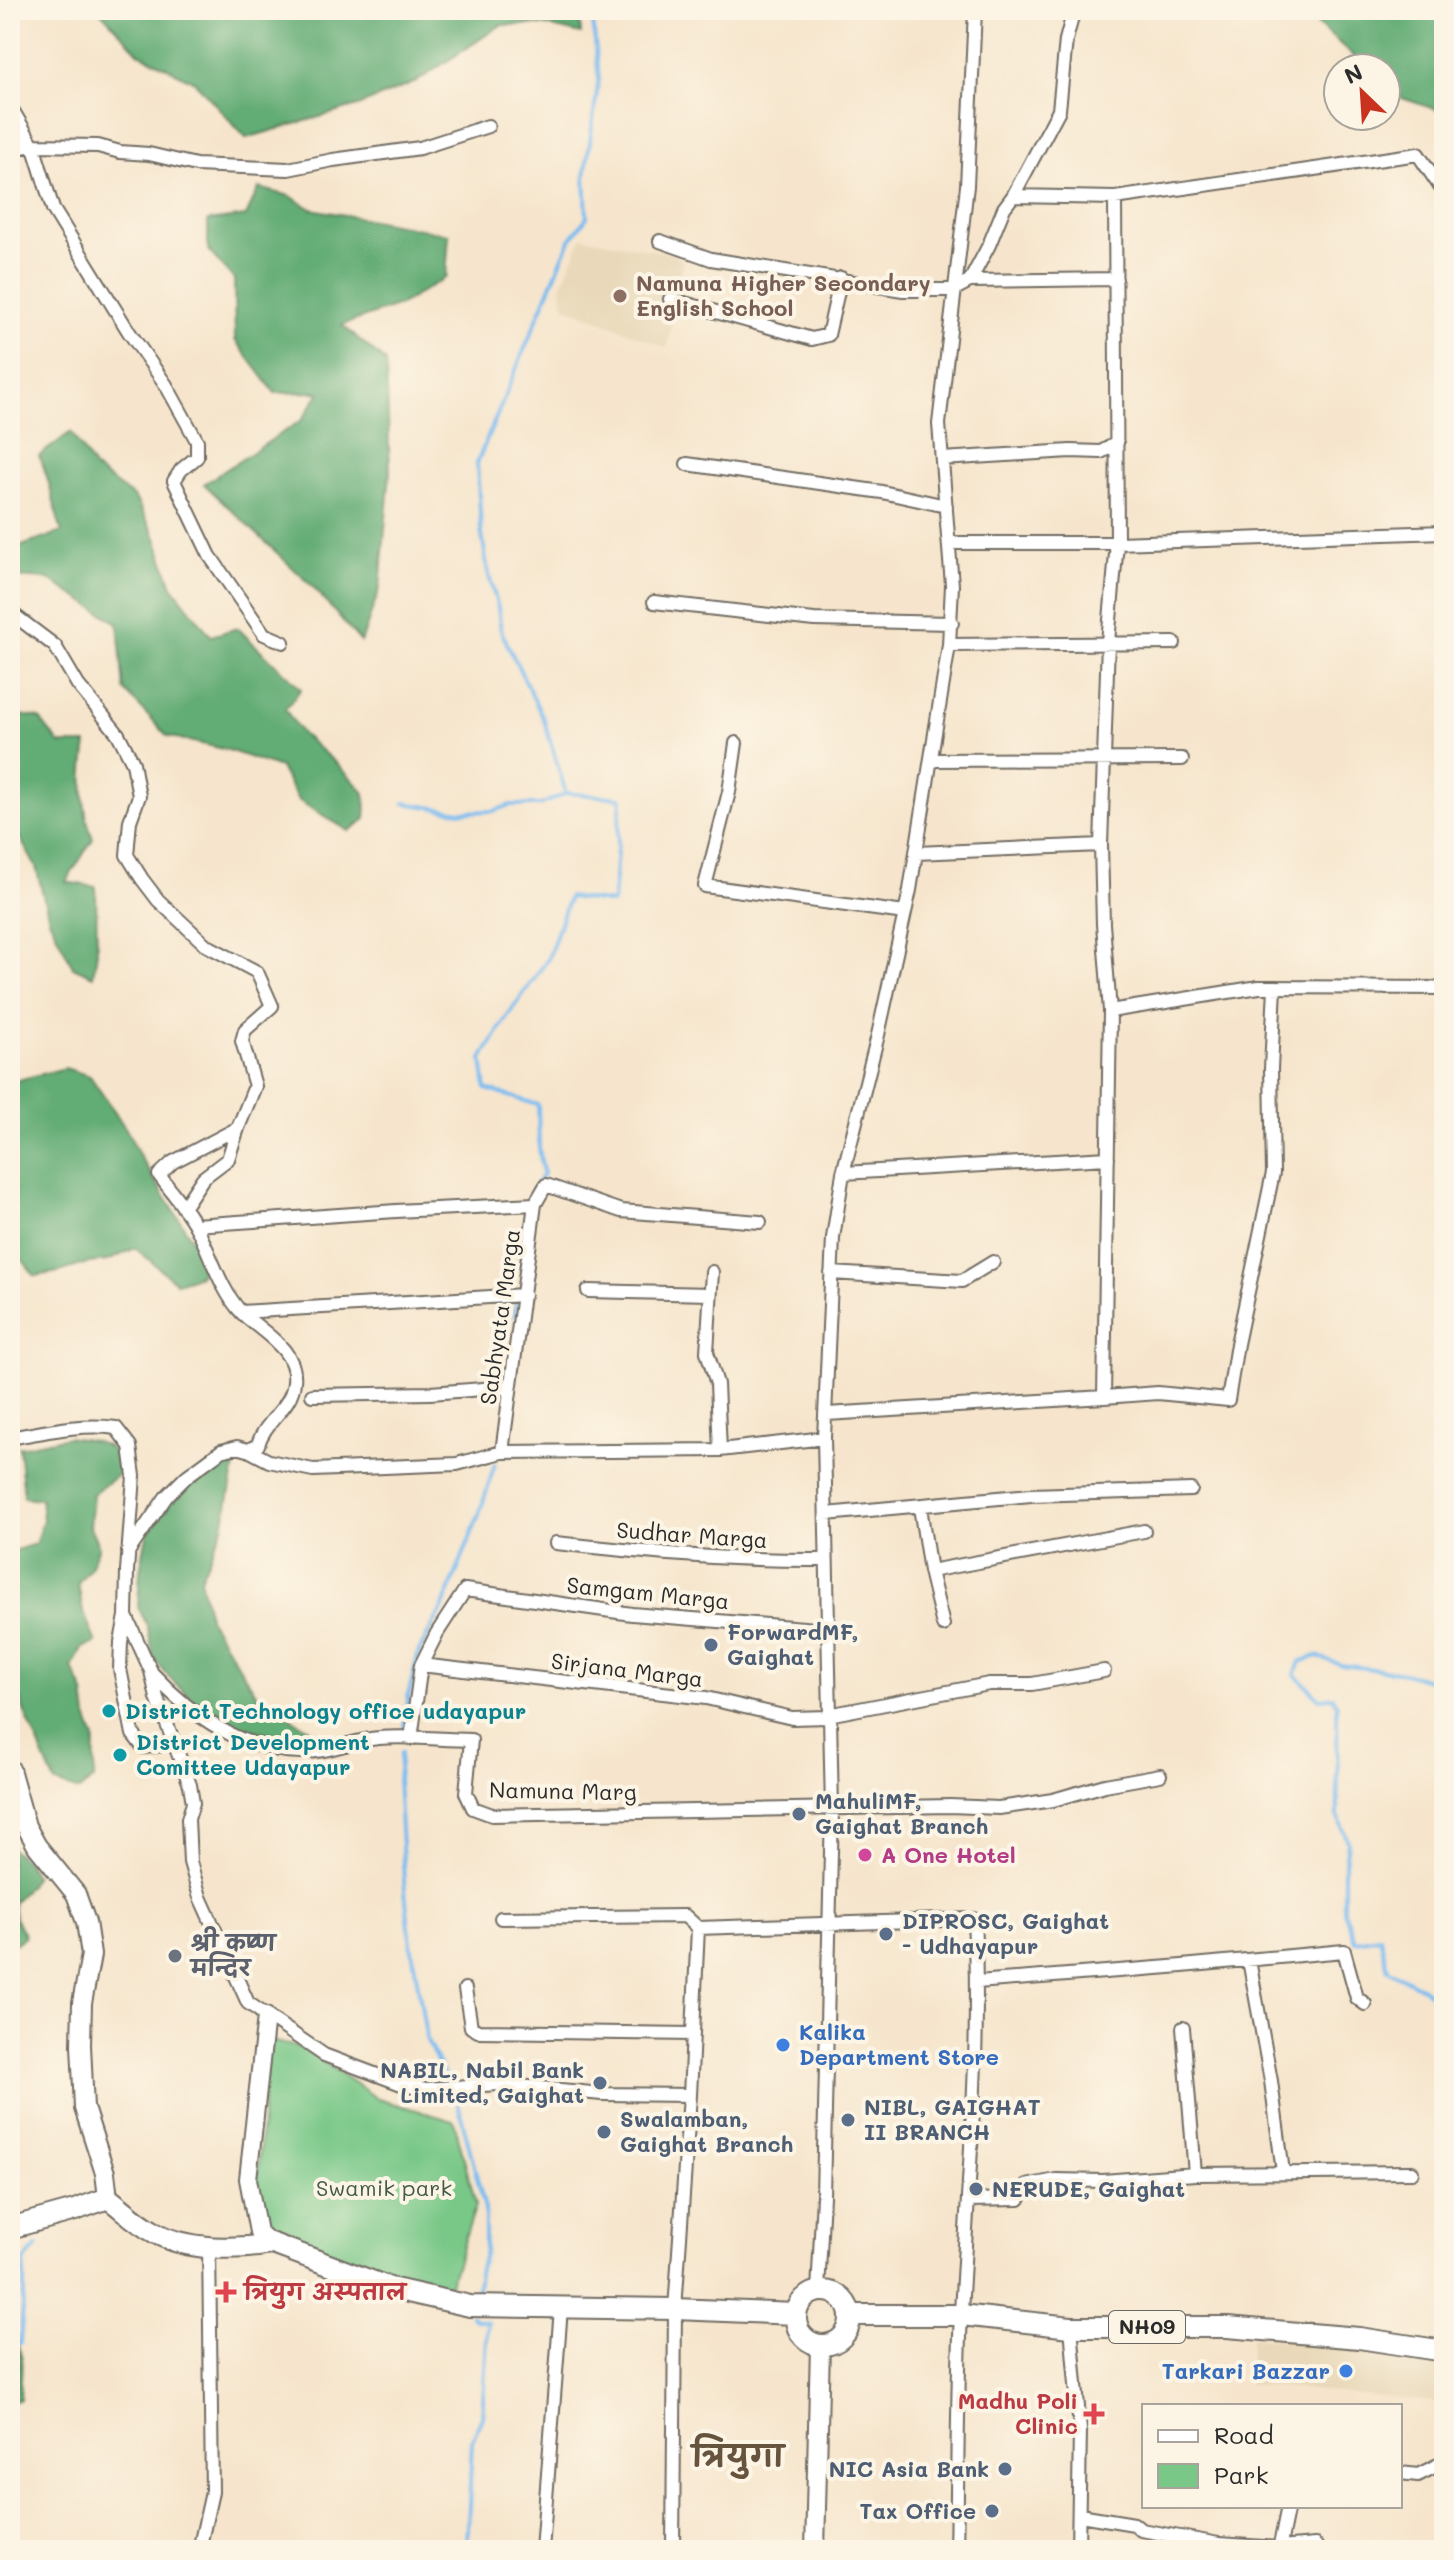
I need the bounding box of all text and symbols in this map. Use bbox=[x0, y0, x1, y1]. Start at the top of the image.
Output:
north arrow bbox=[1322, 52, 1402, 132]
text: N bbox=[1340, 57, 1367, 90]
place label: Namuna Higher Secondary English School bbox=[636, 268, 931, 322]
marker: Namuna Higher Secondary English School bbox=[611, 287, 629, 305]
street label: Sabhyata Marga bbox=[473, 1227, 526, 1407]
street label: Sudhar Marga bbox=[616, 1515, 769, 1554]
street label: Samgam Marga bbox=[565, 1570, 731, 1615]
place label: ForwardMF, Gaighat bbox=[727, 1617, 858, 1671]
marker: ForwardMF, Gaighat bbox=[702, 1636, 720, 1654]
street label: Sirjana Marga bbox=[549, 1646, 705, 1693]
place label: District Technology office udayapur bbox=[125, 1696, 526, 1725]
marker: District Technology office udayapur bbox=[100, 1702, 118, 1720]
place label: District Development Comittee Udayapur bbox=[136, 1727, 370, 1781]
marker: District Development Comittee Udayapur bbox=[111, 1746, 129, 1764]
street label: Namuna Marg bbox=[489, 1775, 637, 1806]
place label: MahuliMF, Gaighat Branch bbox=[815, 1786, 988, 1840]
marker: MahuliMF, Gaighat Branch bbox=[790, 1805, 808, 1823]
place label: A One Hotel bbox=[881, 1840, 1016, 1869]
marker: A One Hotel bbox=[856, 1846, 874, 1864]
place label: DIPROSC, Gaighat - Udhayapur bbox=[902, 1906, 1109, 1960]
marker: DIPROSC, Gaighat - Udhayapur bbox=[877, 1925, 895, 1943]
place label: श्री कृष्ण मन्दिर bbox=[189, 1926, 278, 1982]
marker: श्री कृष्ण मन्दिर bbox=[166, 1947, 184, 1965]
place label: Kalika Department Store bbox=[799, 2017, 999, 2071]
marker: Kalika Department Store bbox=[774, 2036, 792, 2054]
place label: NABIL, Nabil Bank Limited, Gaighat bbox=[380, 2055, 584, 2109]
marker: NABIL, Nabil Bank Limited, Gaighat bbox=[591, 2074, 609, 2092]
place label: NIBL, GAIGHAT II BRANCH bbox=[864, 2092, 1041, 2146]
place label: Swalamban, Gaighat Branch bbox=[620, 2104, 793, 2158]
marker: NIBL, GAIGHAT II BRANCH bbox=[839, 2111, 857, 2129]
marker: Swalamban, Gaighat Branch bbox=[595, 2123, 613, 2141]
park label: Swamik park bbox=[316, 2173, 452, 2202]
place label: NERUDE, Gaighat bbox=[992, 2174, 1185, 2203]
marker: NERUDE, Gaighat bbox=[967, 2180, 985, 2198]
place label: त्रियुग अस्पताल bbox=[242, 2275, 409, 2309]
marker: त्रियुग अस्पताल bbox=[215, 2281, 237, 2303]
road number: NH09 bbox=[1109, 2311, 1185, 2343]
place label: Tarkari Bazzar bbox=[1162, 2356, 1330, 2385]
marker: Tarkari Bazzar bbox=[1337, 2362, 1355, 2380]
place label: Madhu Poli Clinic bbox=[958, 2386, 1078, 2440]
legend bbox=[1142, 2404, 1402, 2508]
marker: Madhu Poli Clinic bbox=[1085, 2405, 1103, 2423]
text: Road bbox=[1214, 2419, 1274, 2450]
district label: त्रियुगा bbox=[689, 2433, 786, 2479]
place label: NIC Asia Bank bbox=[829, 2454, 989, 2483]
text: Park bbox=[1214, 2459, 1268, 2490]
marker: NIC Asia Bank bbox=[996, 2460, 1014, 2478]
place label: Tax Office bbox=[860, 2496, 976, 2525]
marker: Tax Office bbox=[983, 2502, 1001, 2520]

